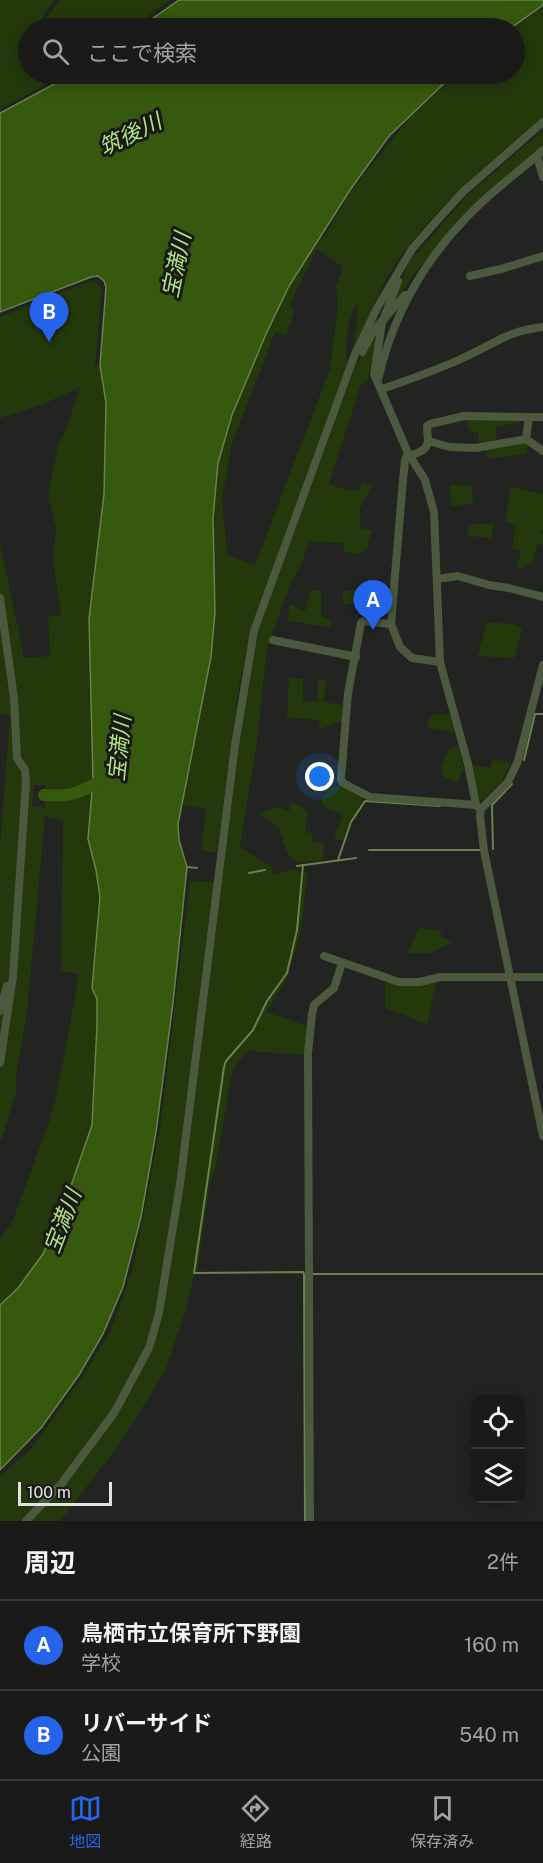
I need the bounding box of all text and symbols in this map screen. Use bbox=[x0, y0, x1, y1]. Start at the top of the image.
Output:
search box bbox=[18, 18, 525, 84]
icon: search bbox=[39, 35, 72, 68]
text: ここで検索 bbox=[87, 40, 197, 66]
water label: 筑後川 bbox=[95, 107, 167, 160]
water label: 宝満川 bbox=[156, 228, 196, 300]
pin: B bbox=[29, 292, 68, 342]
pin: A bbox=[354, 580, 392, 630]
water label: 宝満川 bbox=[103, 712, 136, 782]
your location bbox=[305, 762, 334, 791]
water label: 宝満川 bbox=[38, 1184, 87, 1256]
map controls bbox=[471, 1395, 525, 1503]
button: locate bbox=[471, 1395, 525, 1449]
button: layers bbox=[471, 1449, 525, 1503]
scale bar bbox=[18, 1479, 112, 1506]
text: 100 m bbox=[27, 1483, 71, 1502]
text: 周辺 bbox=[24, 1547, 76, 1578]
text: 2件 bbox=[487, 1550, 519, 1574]
text: 鳥栖市立保育所下野園 bbox=[81, 1620, 301, 1646]
text: A bbox=[36, 1633, 51, 1657]
text: 160 m bbox=[464, 1633, 519, 1657]
text: 学校 bbox=[81, 1651, 121, 1675]
text: リバーサイド bbox=[81, 1710, 213, 1736]
text: B bbox=[37, 1723, 50, 1747]
text: 540 m bbox=[459, 1723, 519, 1747]
text: 公園 bbox=[81, 1741, 121, 1765]
tab: 地図 bbox=[69, 1792, 102, 1852]
tab: 経路 bbox=[239, 1792, 272, 1852]
tab: 保存済み bbox=[410, 1792, 474, 1852]

